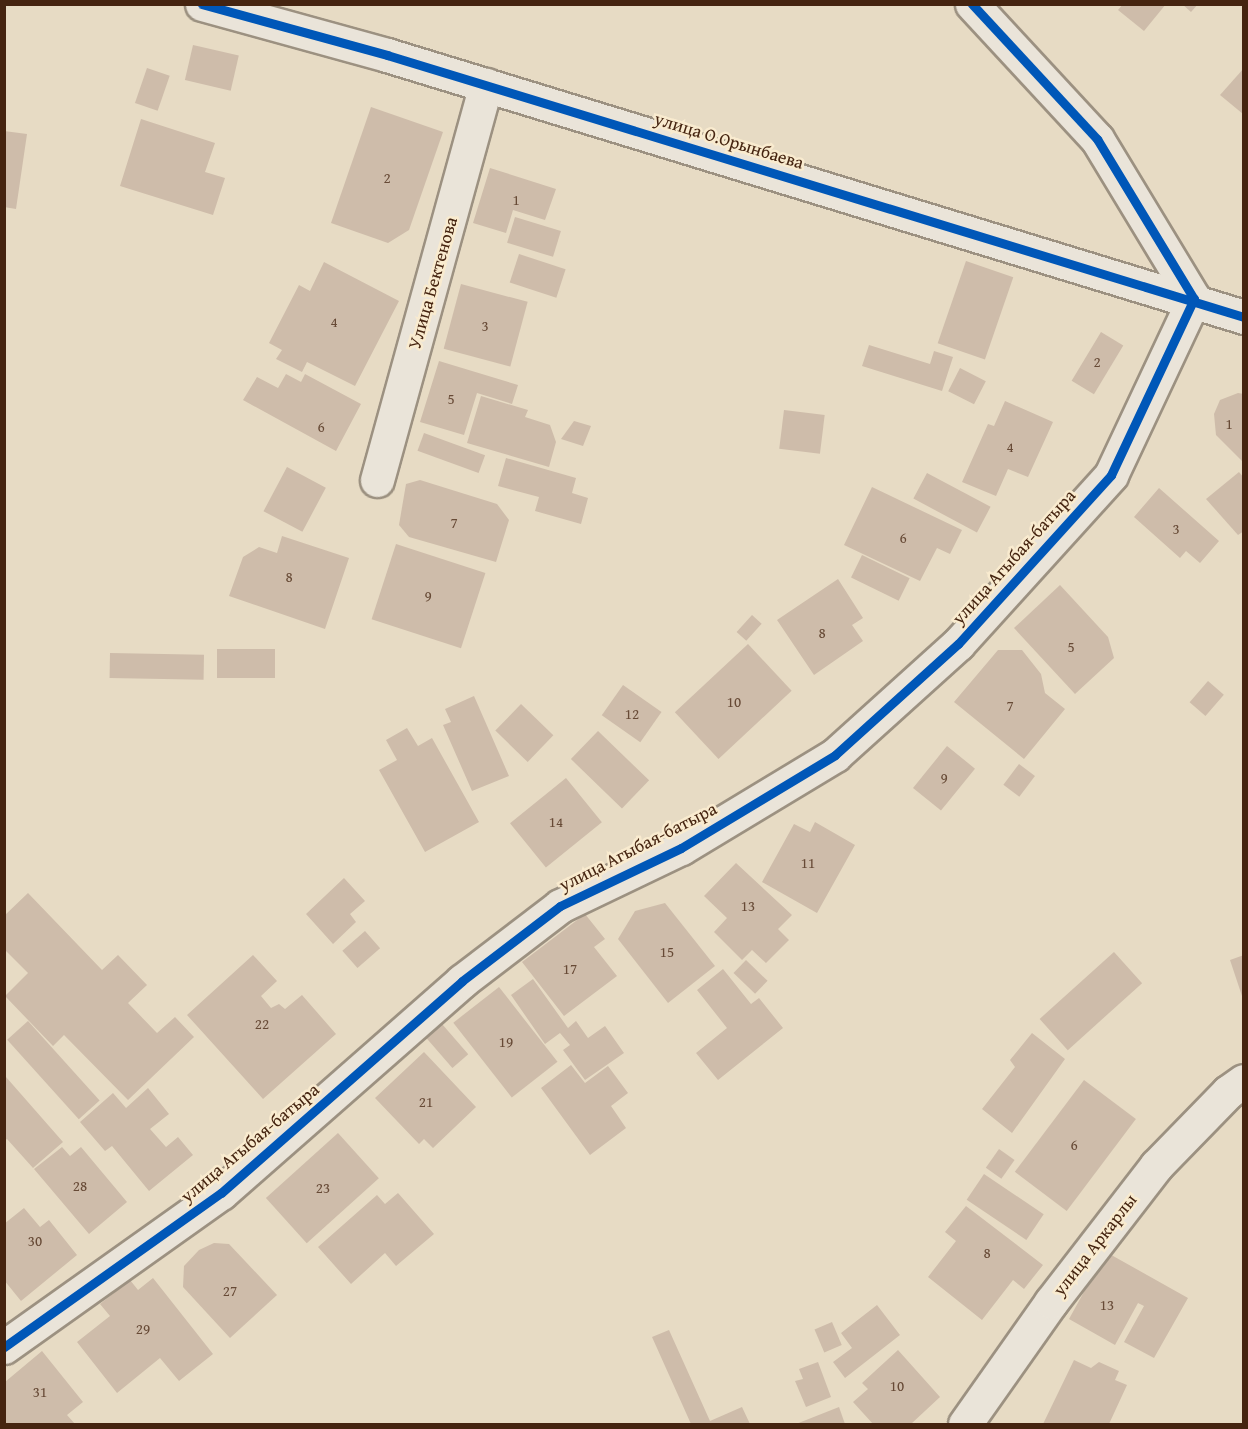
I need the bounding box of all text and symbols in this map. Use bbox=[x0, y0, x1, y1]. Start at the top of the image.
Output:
street label: улица О.Орынбаева bbox=[652, 108, 806, 174]
house number: 2 bbox=[383, 169, 391, 187]
house number: 1 bbox=[512, 191, 520, 209]
street label: Улица Бектенова bbox=[404, 214, 462, 352]
house number: 4 bbox=[330, 313, 338, 331]
house number: 3 bbox=[481, 317, 489, 335]
house number: 2 bbox=[1093, 353, 1101, 371]
house number: 5 bbox=[447, 390, 455, 408]
house number: 1 bbox=[1225, 415, 1233, 433]
house number: 6 bbox=[317, 418, 325, 436]
house number: 4 bbox=[1006, 438, 1014, 456]
street label: улица Агыбая-батыра bbox=[948, 485, 1080, 629]
house number: 7 bbox=[450, 514, 458, 532]
house number: 3 bbox=[1172, 520, 1180, 538]
house number: 6 bbox=[899, 529, 907, 547]
house number: 8 bbox=[285, 568, 293, 586]
house number: 9 bbox=[424, 587, 432, 605]
house number: 8 bbox=[818, 624, 826, 642]
house number: 5 bbox=[1067, 638, 1075, 656]
house number: 10 bbox=[727, 693, 741, 711]
house number: 7 bbox=[1006, 697, 1014, 715]
house number: 12 bbox=[625, 705, 639, 723]
house number: 9 bbox=[940, 769, 948, 787]
street label: улица Агыбая-батыра bbox=[556, 798, 720, 896]
house number: 14 bbox=[549, 813, 563, 831]
house number: 11 bbox=[801, 854, 815, 872]
house number: 13 bbox=[741, 897, 755, 915]
house number: 15 bbox=[660, 943, 674, 961]
house number: 17 bbox=[563, 960, 577, 978]
house number: 22 bbox=[255, 1015, 269, 1033]
house number: 19 bbox=[499, 1033, 513, 1051]
street label: улица Агыбая-батыра bbox=[176, 1079, 324, 1207]
house number: 21 bbox=[419, 1093, 433, 1111]
house number: 6 bbox=[1070, 1136, 1078, 1154]
house number: 28 bbox=[73, 1177, 87, 1195]
house number: 23 bbox=[316, 1179, 330, 1197]
street label: улица Аркарлы bbox=[1049, 1190, 1141, 1300]
house number: 30 bbox=[28, 1232, 42, 1250]
house number: 8 bbox=[983, 1244, 991, 1262]
house number: 27 bbox=[223, 1282, 237, 1300]
house number: 13 bbox=[1100, 1296, 1114, 1314]
house number: 29 bbox=[136, 1320, 150, 1338]
house number: 10 bbox=[890, 1377, 904, 1395]
house number: 31 bbox=[33, 1383, 47, 1401]

